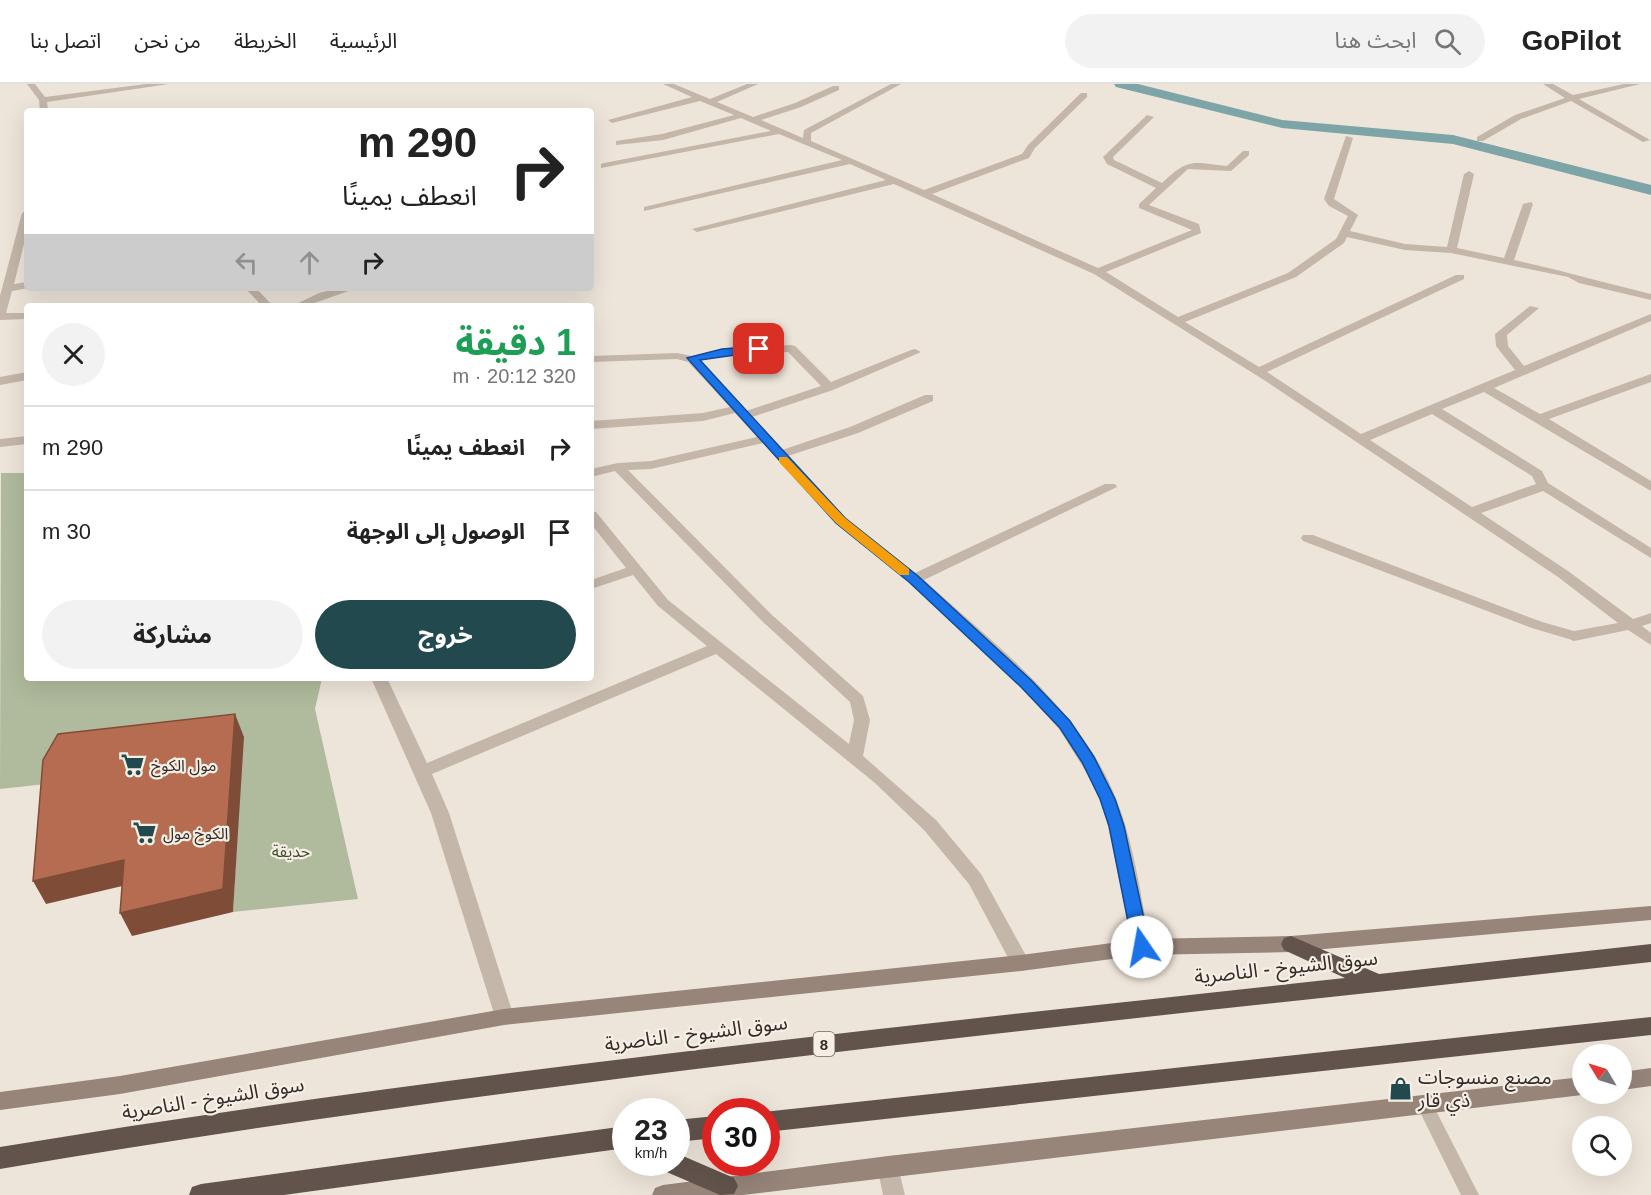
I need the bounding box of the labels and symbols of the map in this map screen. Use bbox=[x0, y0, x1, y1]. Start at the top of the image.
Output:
pin bbox=[733, 323, 784, 374]
supermarket icon: مول الكوخ bbox=[120, 752, 146, 778]
place label: مول الكوخ bbox=[151, 757, 216, 778]
supermarket icon: الكوخ مول bbox=[132, 820, 158, 846]
place label: الكوخ مول bbox=[163, 825, 228, 846]
park label: حديقة bbox=[272, 843, 310, 860]
position arrow bbox=[1110, 915, 1174, 979]
street label: سوق الشيوخ - الناصرية bbox=[1193, 946, 1379, 992]
street label: سوق الشيوخ - الناصرية bbox=[603, 1011, 789, 1059]
road number: 8 bbox=[814, 1032, 834, 1056]
north arrow bbox=[1572, 1044, 1632, 1104]
place label: مصنع منسوجات ذي قار bbox=[1417, 1066, 1552, 1116]
street label: سوق الشيوخ - الناصرية bbox=[120, 1073, 306, 1127]
shop icon: مصنع منسوجات ذي قار bbox=[1387, 1075, 1413, 1101]
speed limit sign: 30 bbox=[702, 1098, 780, 1176]

